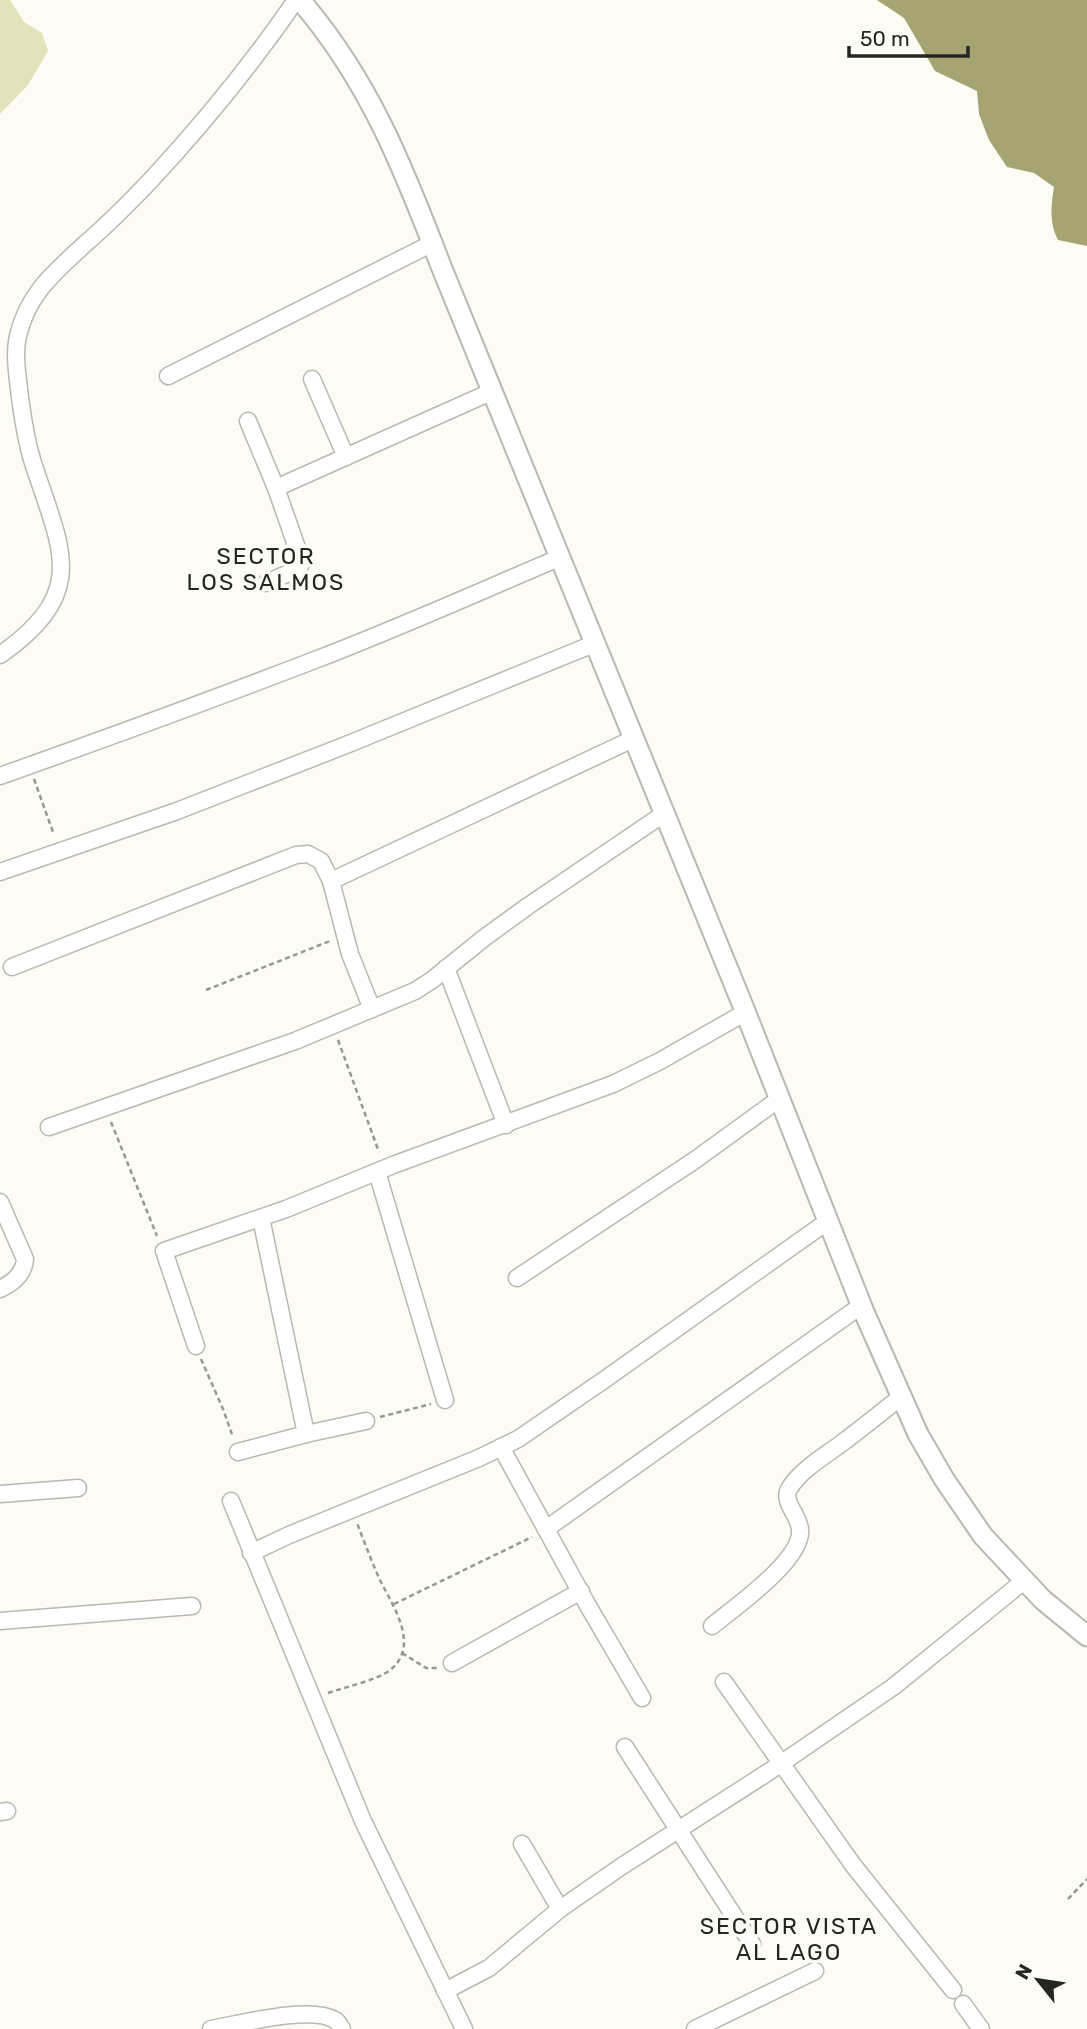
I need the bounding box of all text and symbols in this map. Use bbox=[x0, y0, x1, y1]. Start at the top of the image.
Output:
scale bar bbox=[849, 14, 968, 58]
text: 50 m bbox=[860, 26, 910, 51]
district label: SECTOR LOS SALMOS bbox=[187, 542, 345, 596]
district label: SECTOR VISTA AL LAGO bbox=[700, 1912, 878, 1966]
north arrow bbox=[1003, 1945, 1073, 2015]
text: N bbox=[1010, 1960, 1037, 1983]

